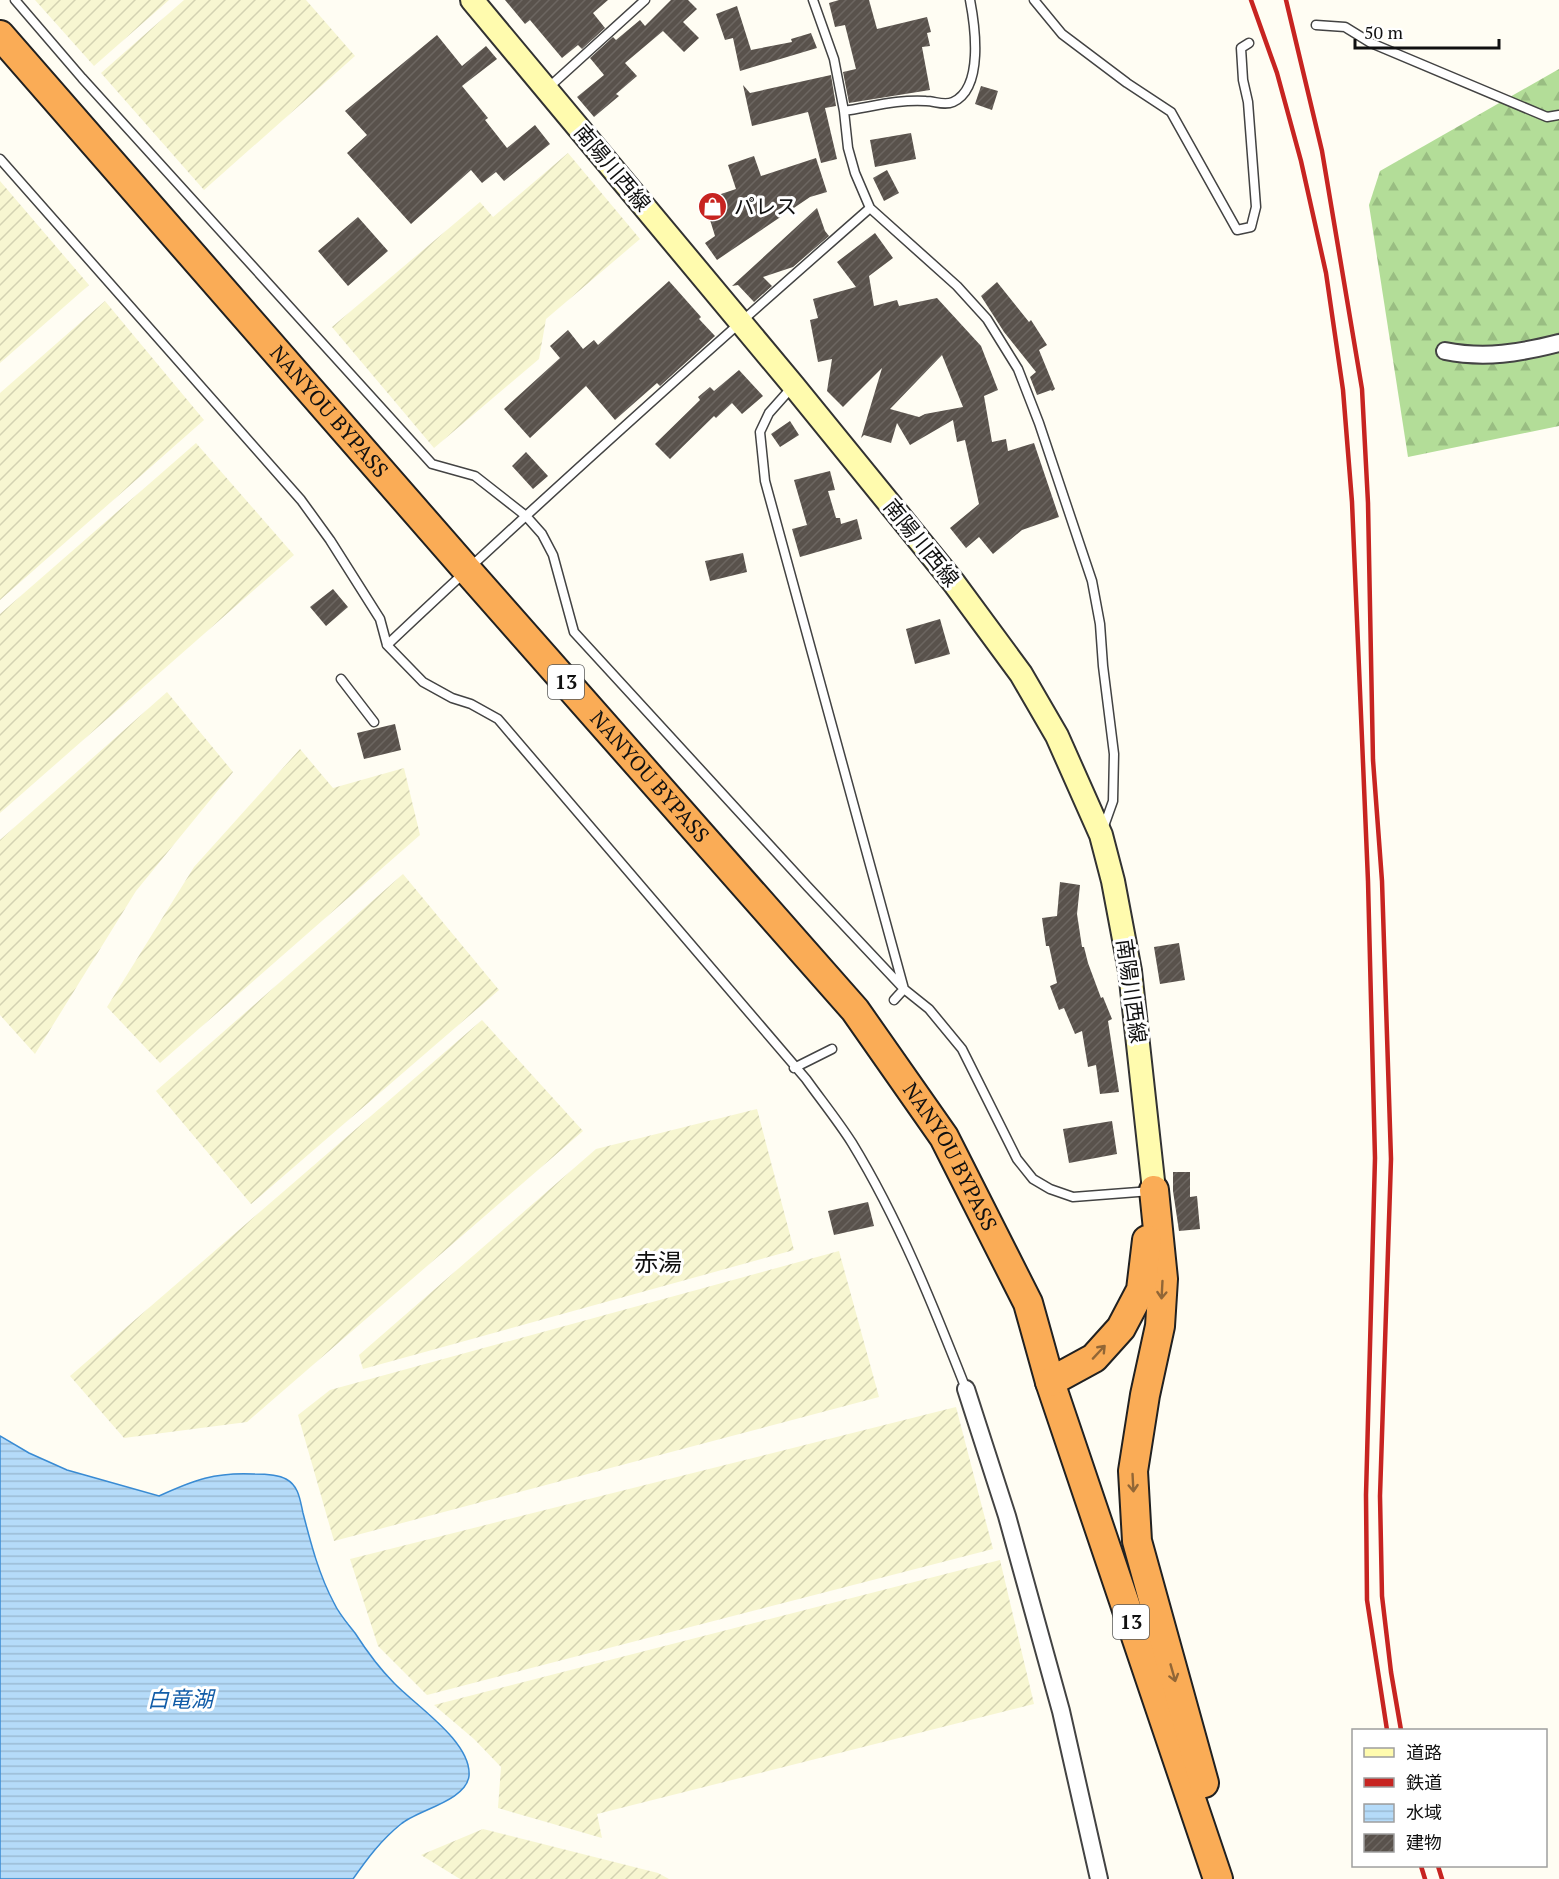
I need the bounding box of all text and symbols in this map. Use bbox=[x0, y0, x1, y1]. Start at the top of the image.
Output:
scale bar bbox=[1355, 12, 1499, 50]
text: 50 m bbox=[1364, 20, 1404, 44]
street label: 南陽川西線 bbox=[568, 118, 657, 217]
shop icon: パレス bbox=[697, 191, 729, 223]
place label: パレス bbox=[734, 192, 797, 220]
street label: NANYOU BYPASS bbox=[264, 339, 395, 483]
street label: 南陽川西線 bbox=[878, 493, 966, 592]
road number: 13 bbox=[548, 665, 584, 699]
street label: NANYOU BYPASS bbox=[585, 704, 716, 848]
street label: 南陽川西線 bbox=[1111, 937, 1153, 1045]
street label: NANYOU BYPASS bbox=[897, 1077, 1004, 1235]
district label: 赤湯 bbox=[634, 1246, 682, 1278]
one-way arrow bbox=[1157, 1280, 1168, 1300]
one-way arrow bbox=[1092, 1345, 1106, 1360]
one-way arrow bbox=[1128, 1472, 1139, 1492]
road number: 13 bbox=[1113, 1605, 1149, 1639]
one-way arrow bbox=[1168, 1663, 1179, 1682]
water label: 白竜湖 bbox=[147, 1684, 216, 1713]
legend bbox=[1352, 1729, 1547, 1867]
text: 道路 bbox=[1406, 1740, 1442, 1764]
text: 鉄道 bbox=[1406, 1770, 1442, 1794]
text: 水域 bbox=[1406, 1800, 1442, 1824]
text: 建物 bbox=[1406, 1830, 1442, 1854]

